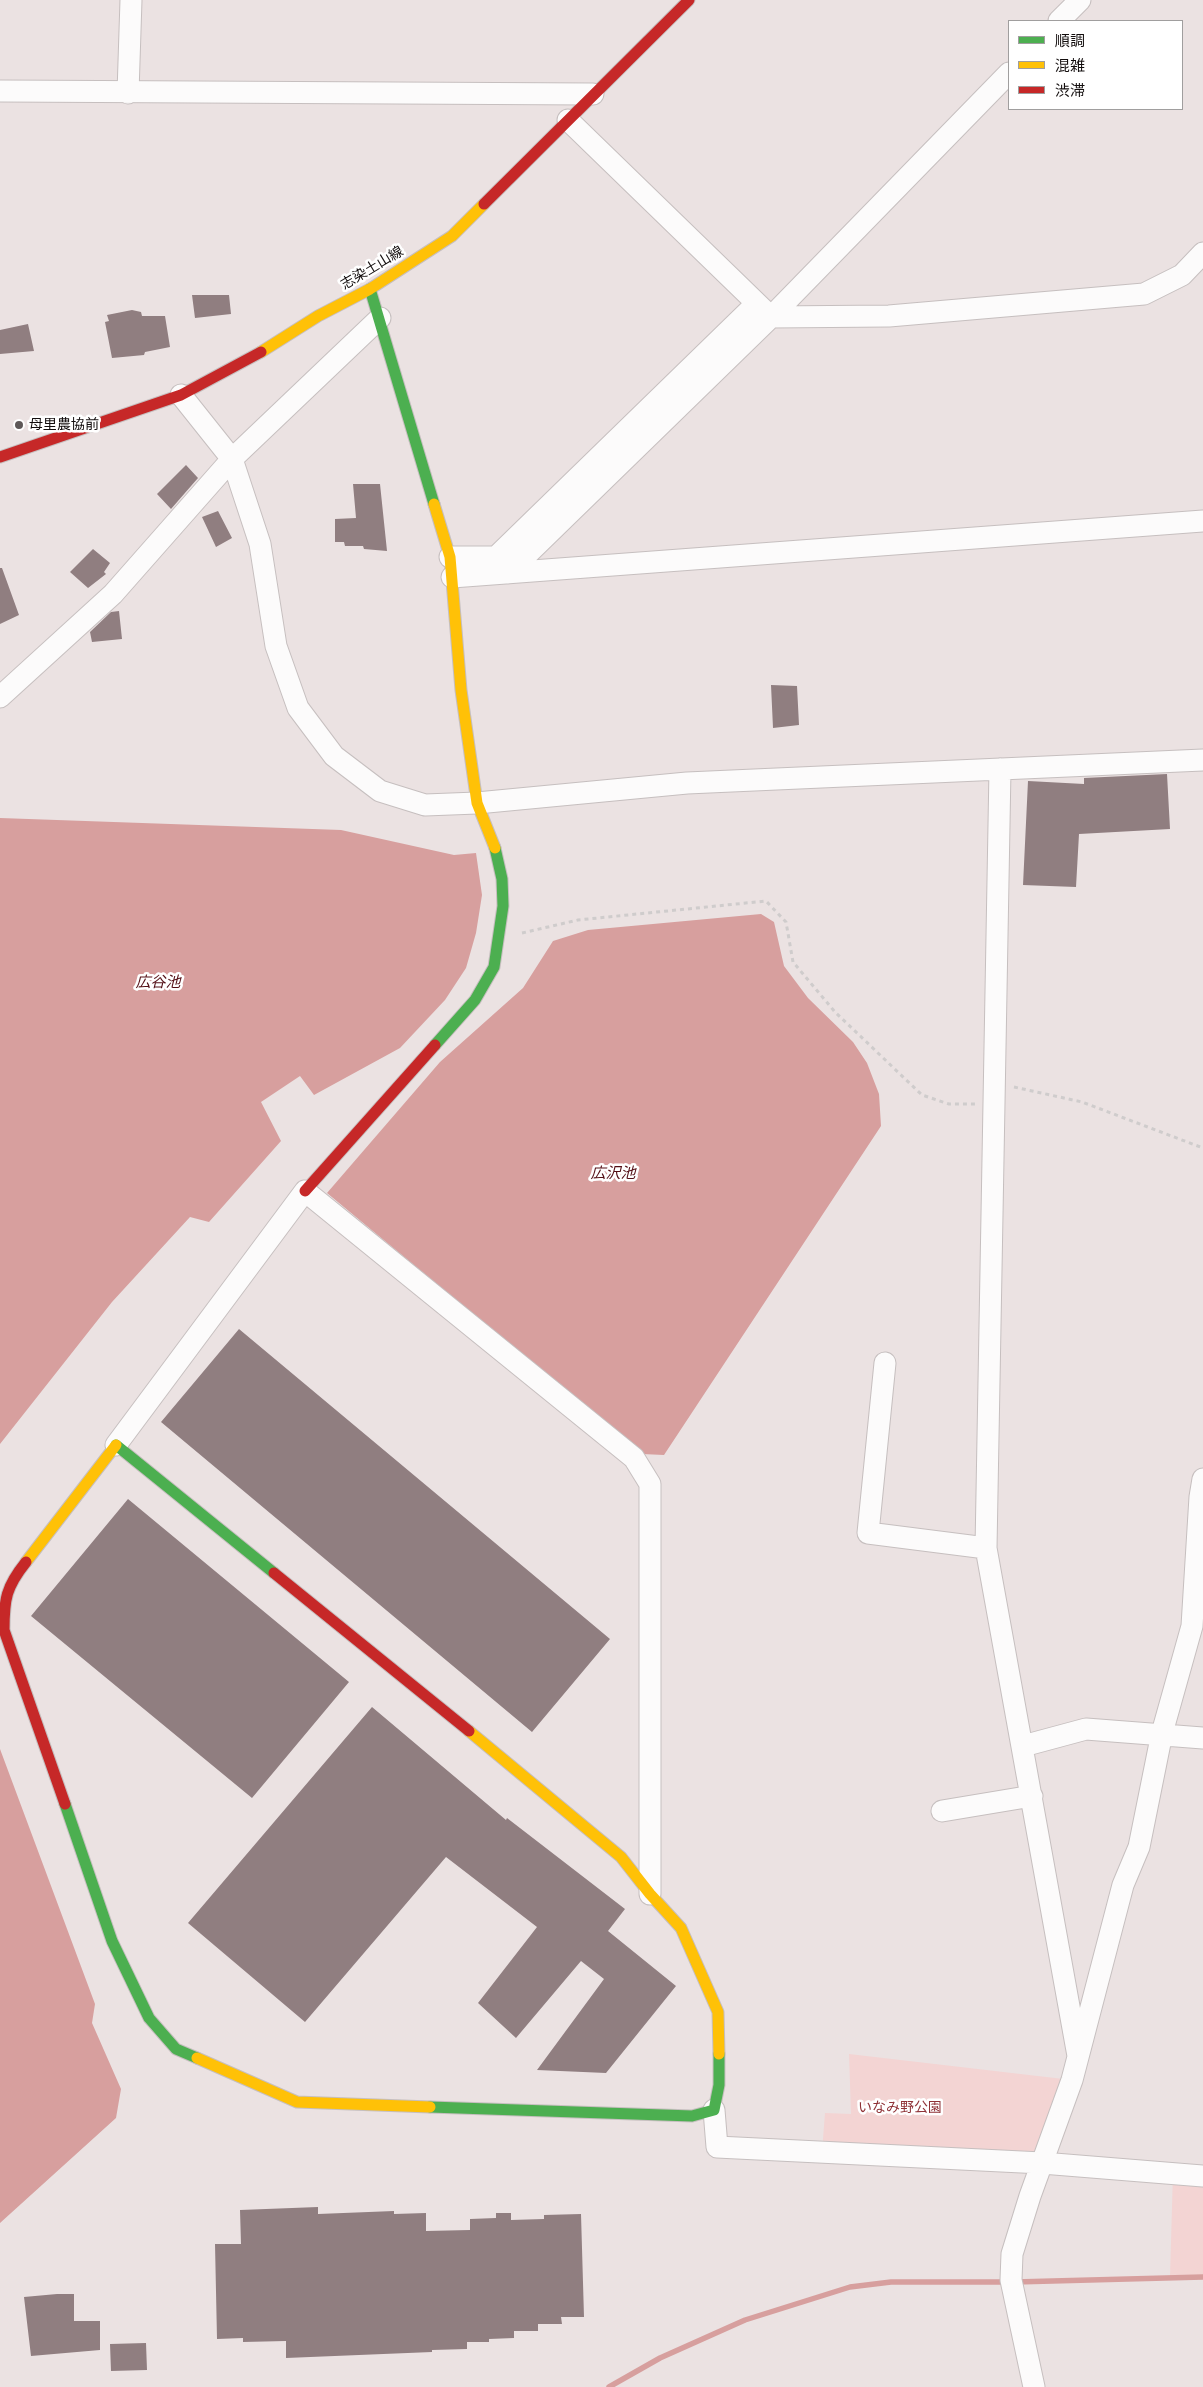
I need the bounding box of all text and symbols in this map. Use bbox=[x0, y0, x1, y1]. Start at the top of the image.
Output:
legend bbox=[1008, 20, 1183, 110]
text: 順調 bbox=[1055, 32, 1085, 49]
text: 混雑 bbox=[1055, 57, 1085, 74]
text: 渋滞 bbox=[1055, 82, 1085, 99]
street label: 志染土山線 bbox=[338, 243, 406, 293]
place label: 母里農協前 bbox=[29, 417, 99, 433]
marker: 母里農協前 bbox=[13, 419, 25, 431]
water label: 広谷池 bbox=[136, 973, 180, 991]
water label: 広沢池 bbox=[591, 1164, 635, 1182]
park label: いなみ野公園 bbox=[858, 2100, 942, 2116]

